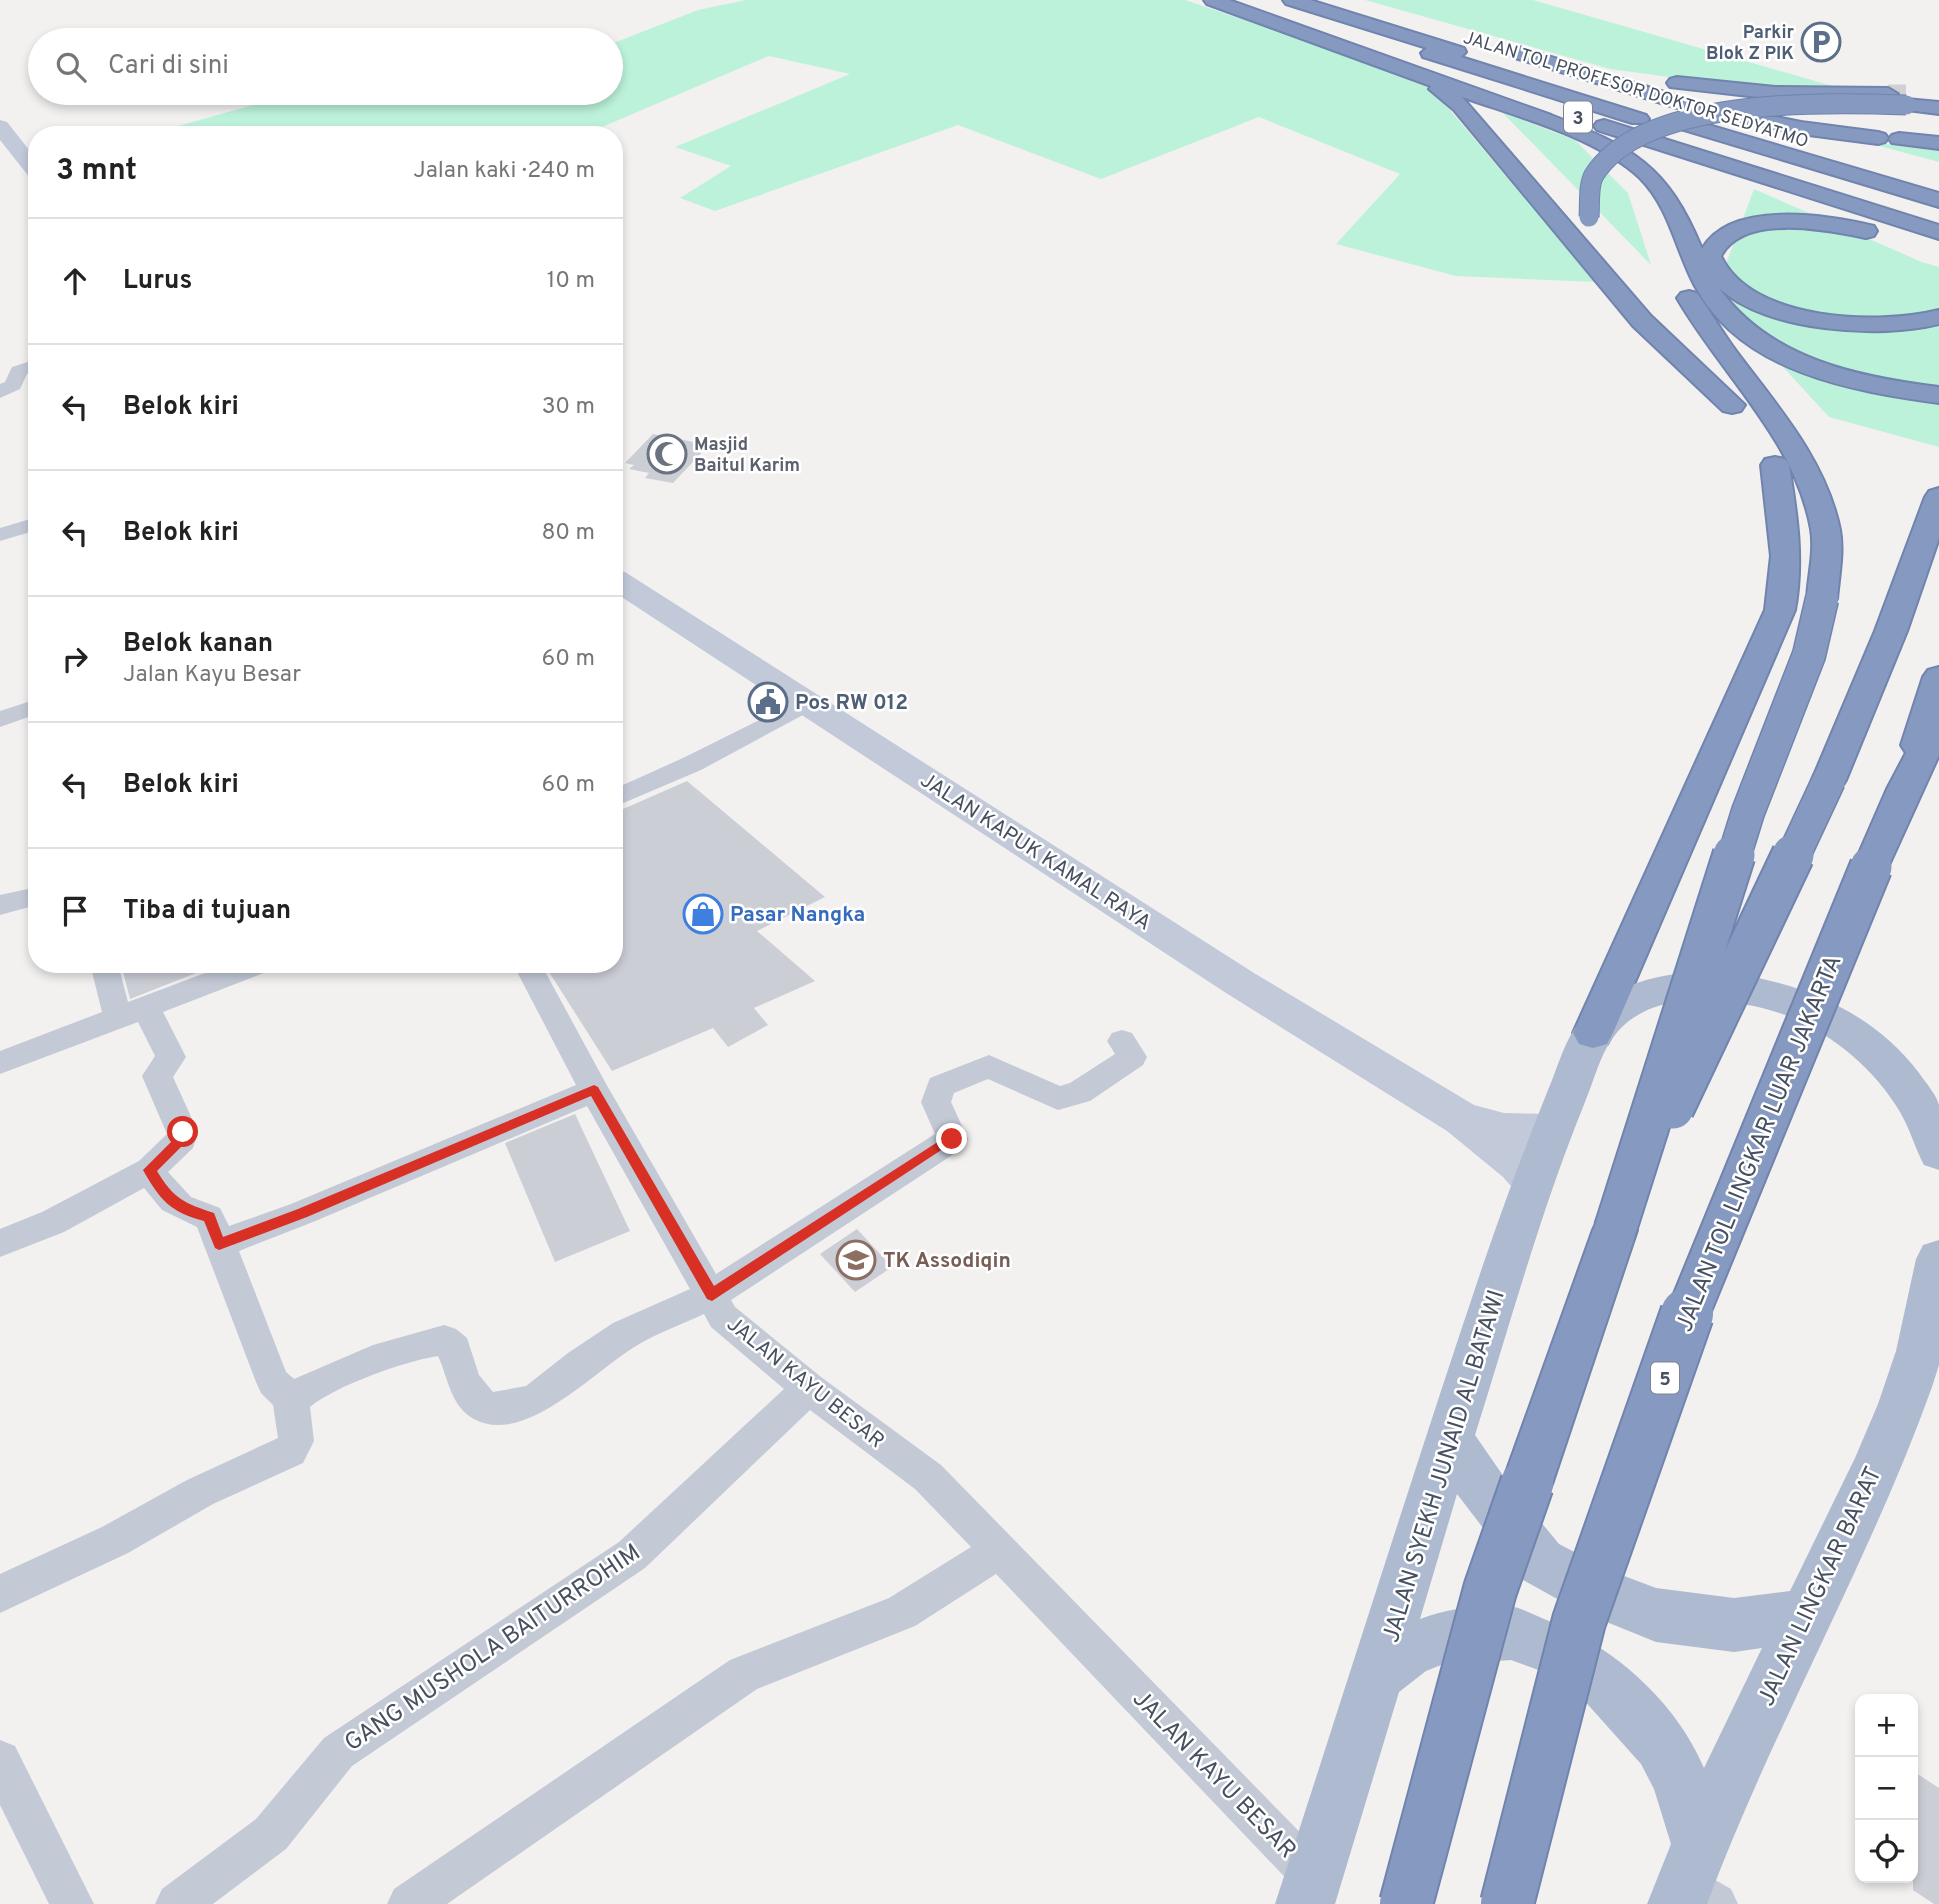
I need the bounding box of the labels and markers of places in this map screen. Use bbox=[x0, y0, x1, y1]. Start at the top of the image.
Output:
parking icon: Parkir Blok Z PIK bbox=[1800, 21, 1842, 63]
place label: Parkir Blok Z PIK bbox=[1706, 22, 1795, 66]
mosque icon: Masjid Baitul Karim bbox=[646, 433, 688, 475]
place label: Masjid Baitul Karim bbox=[694, 434, 800, 478]
public building icon: Pos RW 012 bbox=[747, 681, 789, 723]
place label: Pos RW 012 bbox=[795, 690, 908, 717]
shop icon: Pasar Nangka bbox=[682, 893, 724, 935]
place label: Pasar Nangka bbox=[730, 902, 865, 929]
school or university icon: TK Assodiqin bbox=[835, 1239, 877, 1281]
place label: TK Assodiqin bbox=[883, 1248, 1011, 1275]

